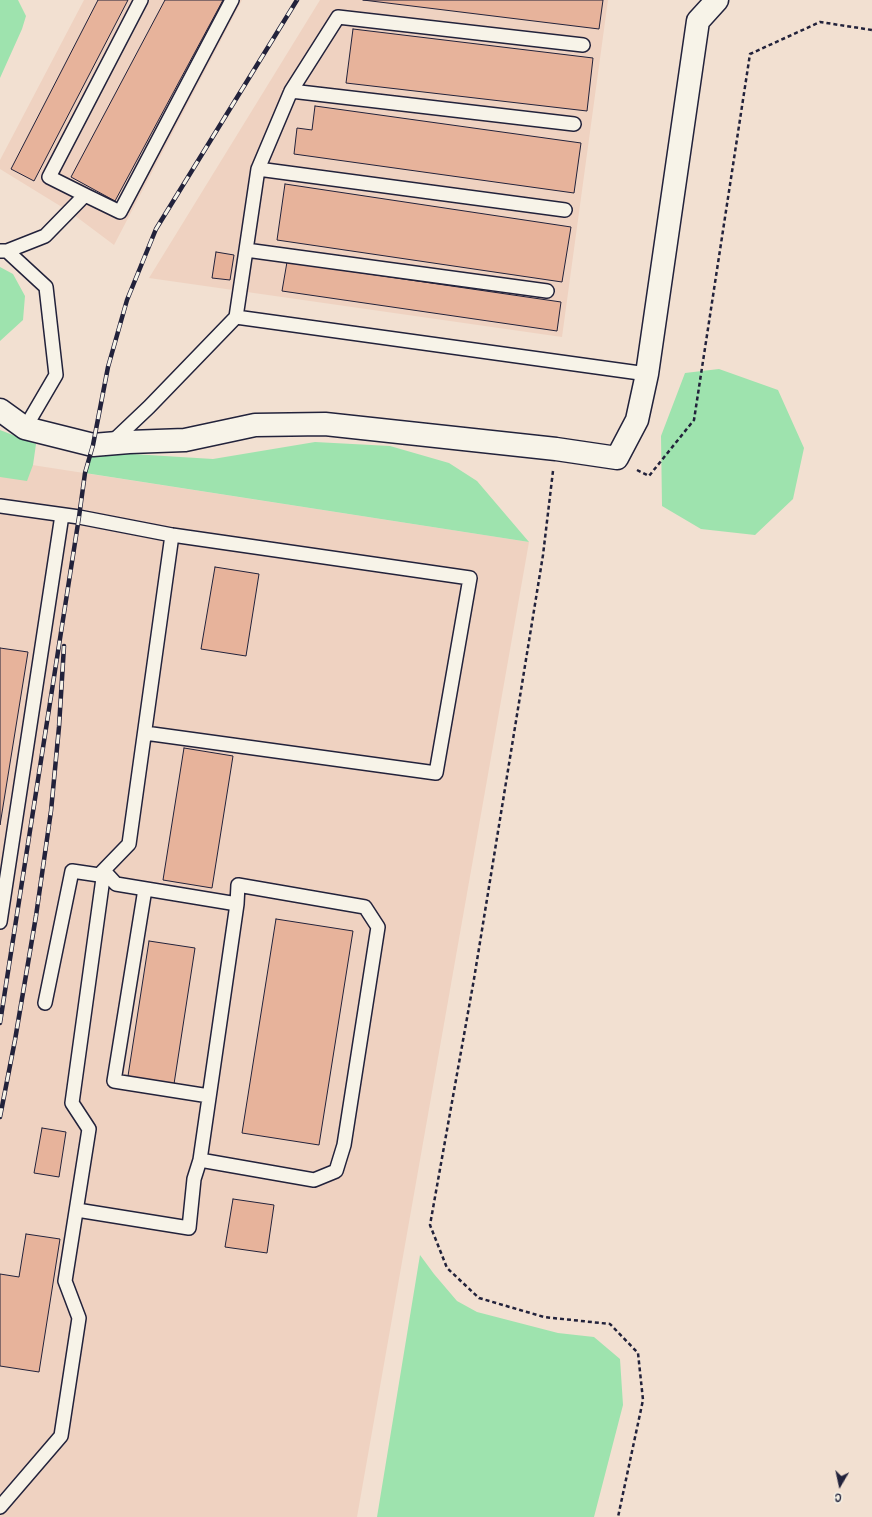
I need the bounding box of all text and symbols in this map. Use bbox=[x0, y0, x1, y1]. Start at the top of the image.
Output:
north arrow bbox=[820, 1465, 860, 1505]
text: С bbox=[834, 1490, 842, 1504]

